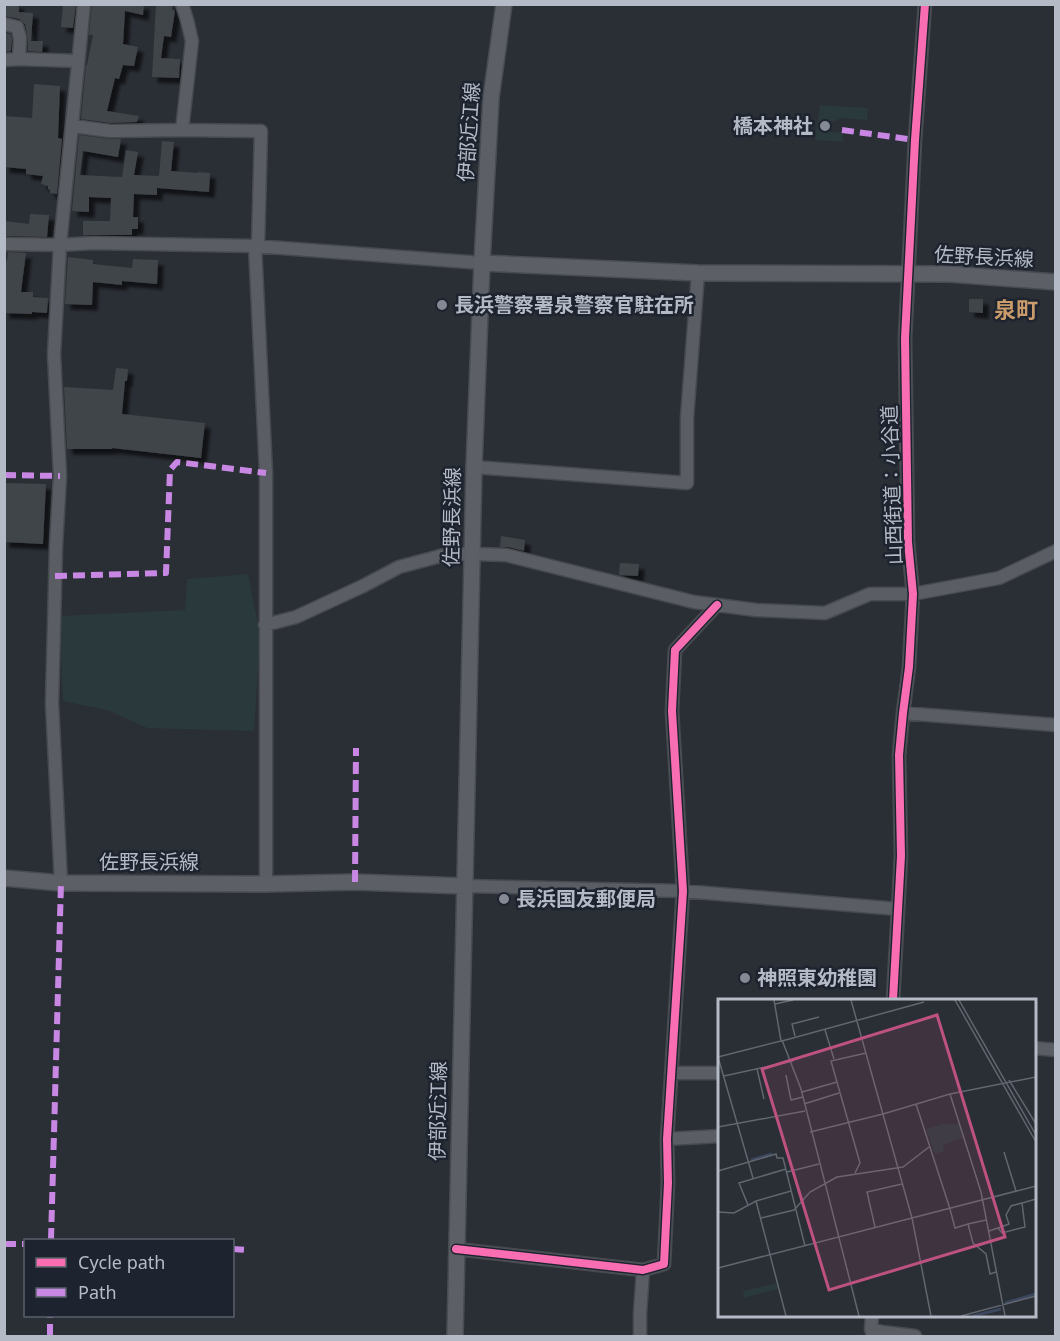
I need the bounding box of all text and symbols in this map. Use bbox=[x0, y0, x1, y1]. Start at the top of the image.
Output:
street label: 伊部近江線 bbox=[452, 81, 485, 183]
place label: 橋本神社 bbox=[733, 112, 813, 139]
marker: 橋本神社 bbox=[818, 119, 832, 133]
street label: 佐野長浜線 bbox=[933, 240, 1035, 273]
place label: 長浜警察署泉警察官駐在所 bbox=[454, 291, 694, 318]
district label: 泉町 bbox=[994, 294, 1038, 324]
marker: 長浜警察署泉警察官駐在所 bbox=[435, 298, 449, 312]
street label: 山西街道：小谷道 bbox=[875, 405, 908, 565]
street label: 佐野長浜線 bbox=[437, 467, 466, 567]
street label: 佐野長浜線 bbox=[99, 848, 199, 875]
place label: 長浜国友郵便局 bbox=[516, 885, 656, 912]
marker: 長浜国友郵便局 bbox=[497, 892, 511, 906]
place label: 神照東幼稚園 bbox=[757, 964, 877, 991]
marker: 神照東幼稚園 bbox=[738, 971, 752, 985]
inset map bbox=[718, 999, 1036, 1317]
street label: 伊部近江線 bbox=[423, 1061, 452, 1161]
legend bbox=[24, 1239, 234, 1317]
text: Cycle path bbox=[78, 1250, 165, 1274]
text: Path bbox=[78, 1280, 117, 1304]

